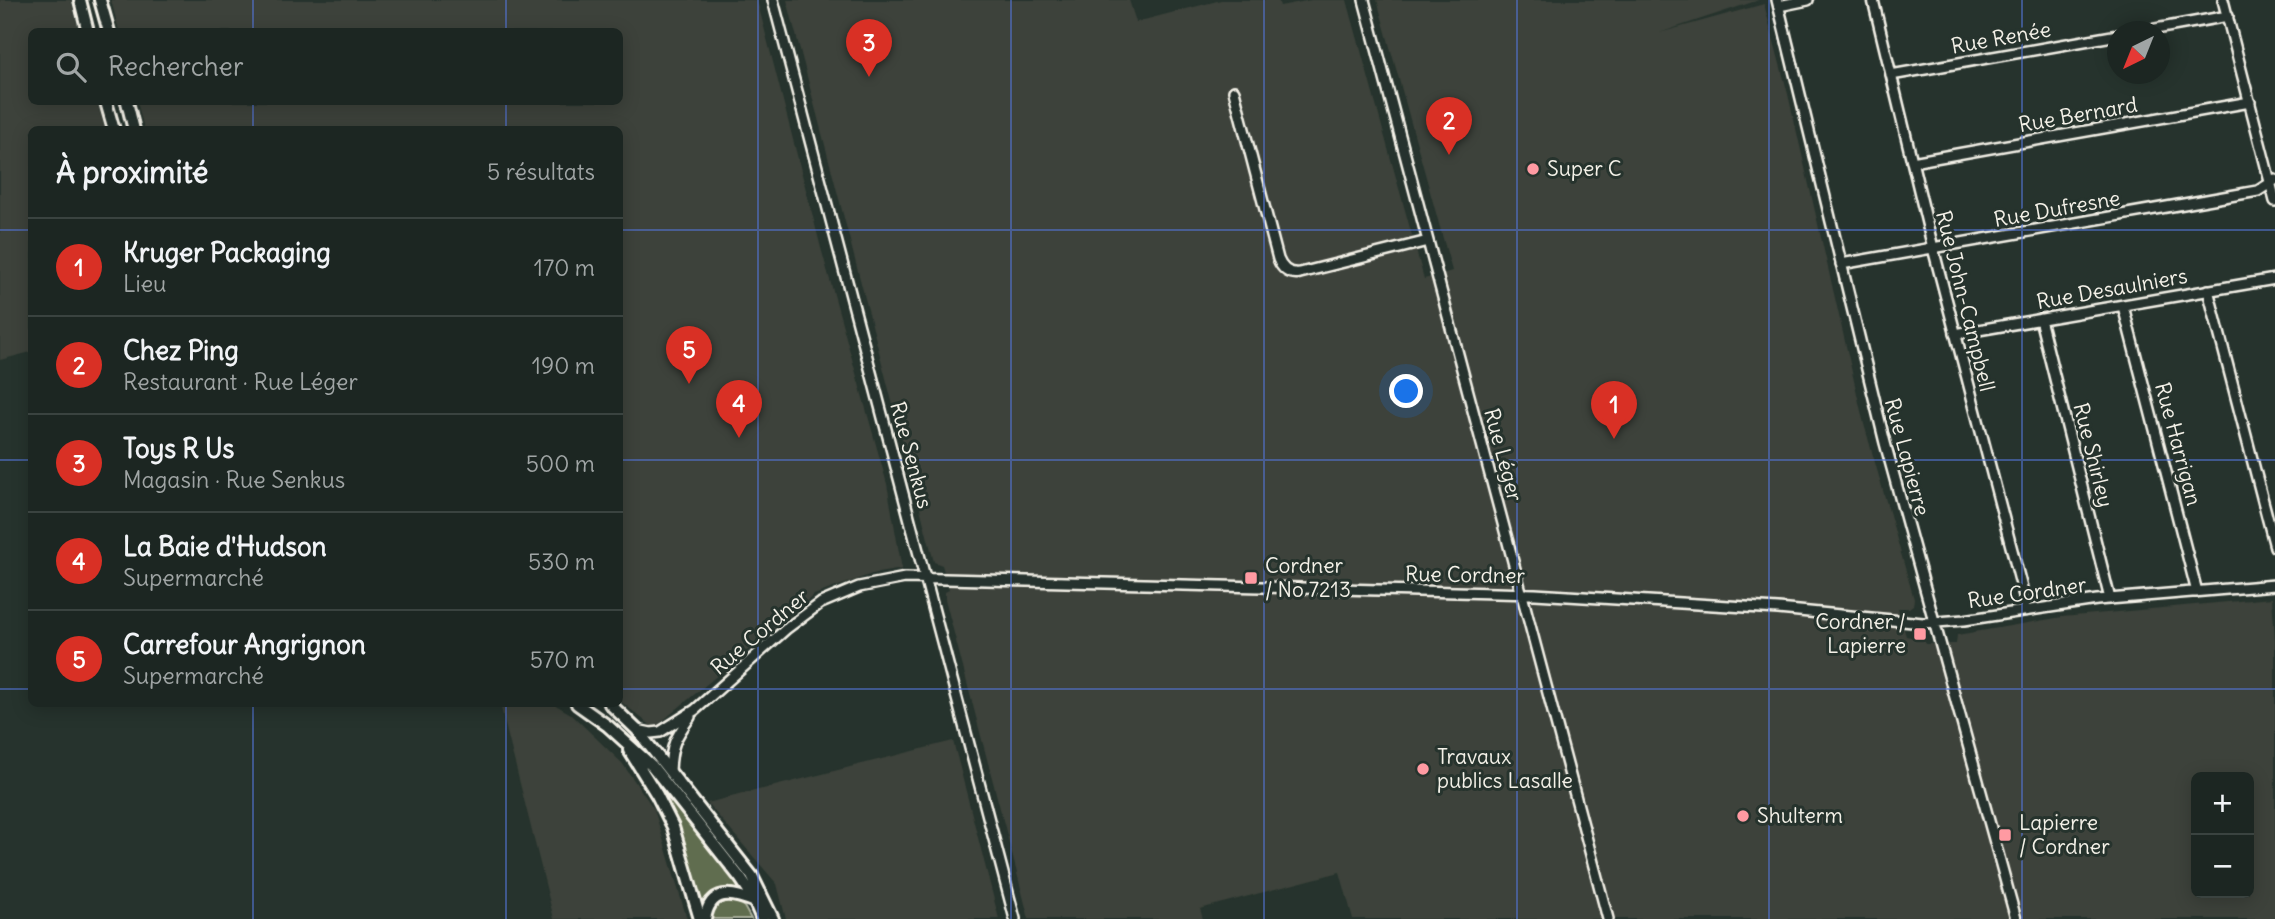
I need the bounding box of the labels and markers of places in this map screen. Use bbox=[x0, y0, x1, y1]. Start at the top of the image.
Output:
pin: 3 bbox=[846, 19, 892, 77]
pin: 2 bbox=[1426, 97, 1472, 155]
place label: Super C bbox=[1547, 155, 1622, 182]
marker: Super C bbox=[1525, 161, 1541, 177]
pin: 5 bbox=[666, 326, 712, 384]
pin: 4 bbox=[716, 380, 762, 438]
pin: 1 bbox=[1591, 381, 1637, 439]
place label: Cordner / No 7213 bbox=[1265, 552, 1351, 603]
marker: Cordner / No 7213 bbox=[1243, 570, 1259, 586]
place label: Cordner / Lapierre bbox=[1815, 608, 1906, 659]
marker: Cordner / Lapierre bbox=[1912, 626, 1928, 642]
place label: Travaux publics Lasalle bbox=[1437, 743, 1573, 794]
marker: Travaux publics Lasalle bbox=[1415, 761, 1431, 777]
place label: Shulterm bbox=[1757, 802, 1843, 829]
marker: Shulterm bbox=[1735, 808, 1751, 824]
place label: Lapierre / Cordner bbox=[2019, 809, 2110, 860]
marker: Lapierre / Cordner bbox=[1997, 827, 2013, 843]

